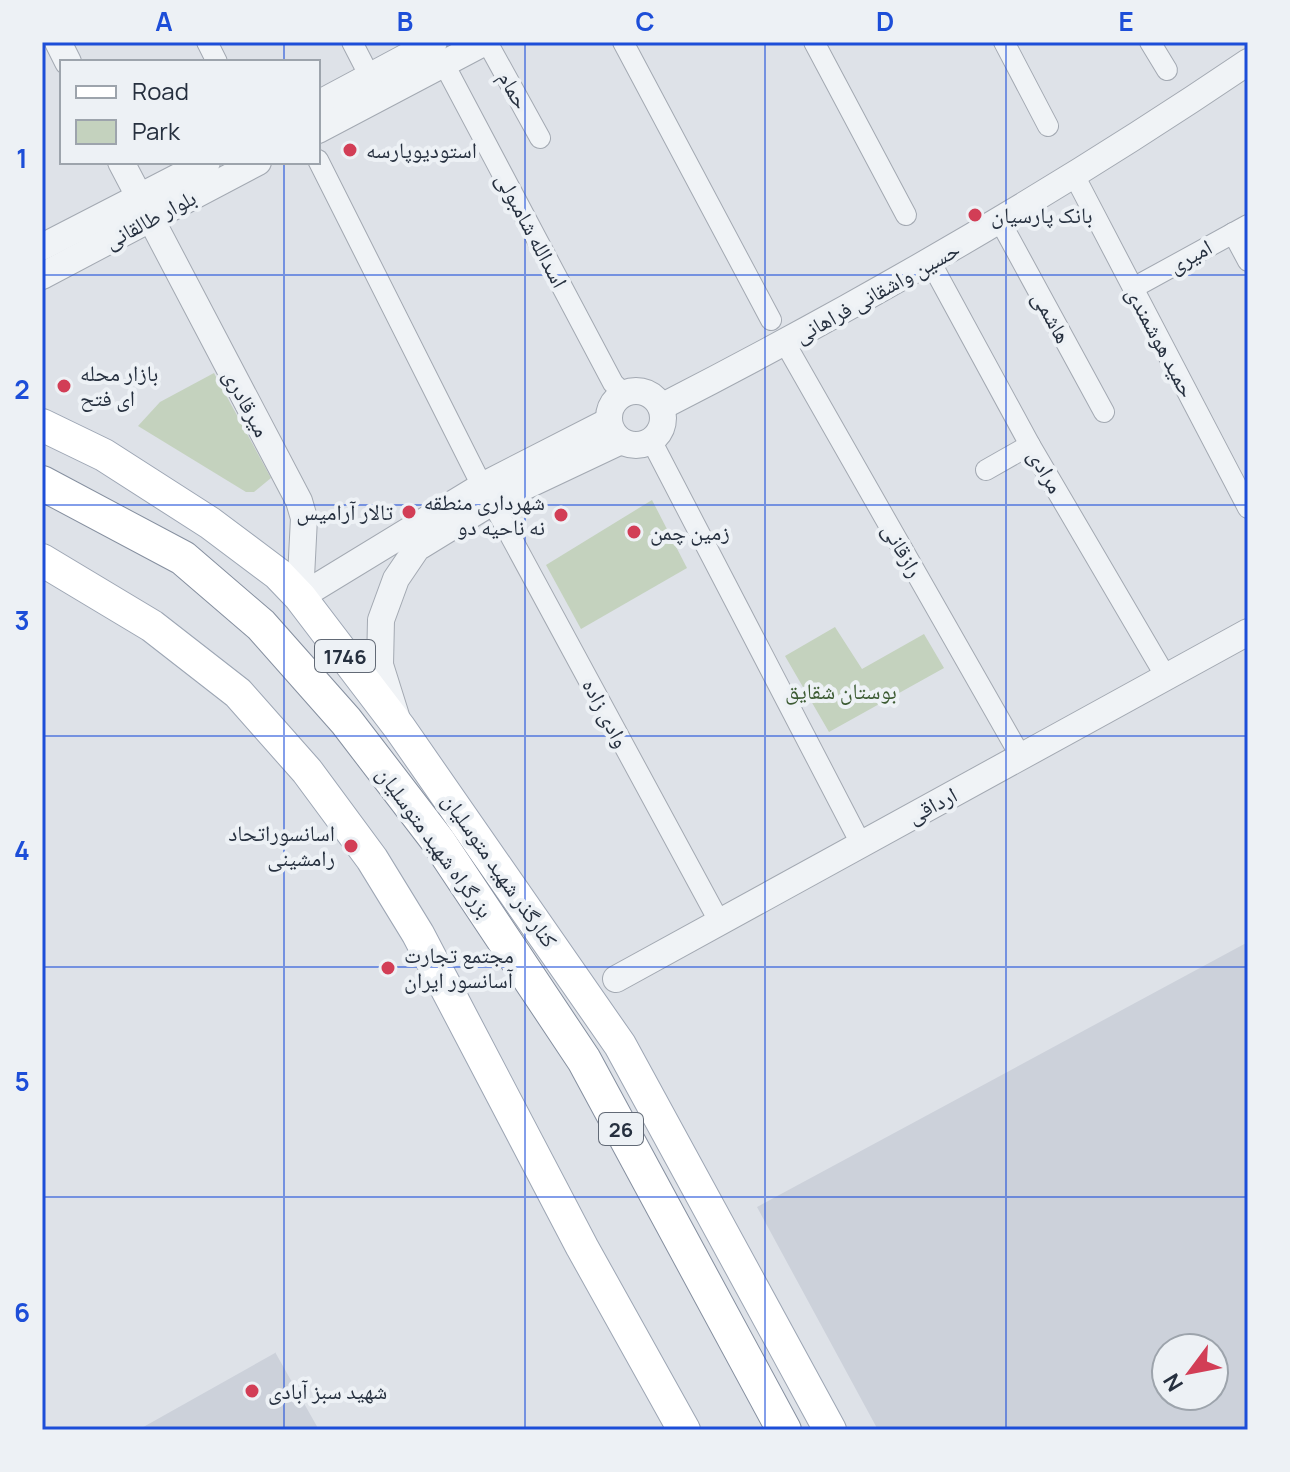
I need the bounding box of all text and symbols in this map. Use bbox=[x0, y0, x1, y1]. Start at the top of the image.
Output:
text: A bbox=[155, 3, 173, 39]
text: B bbox=[397, 3, 413, 39]
text: C bbox=[635, 3, 655, 39]
text: D bbox=[876, 3, 894, 39]
text: E bbox=[1118, 3, 1134, 39]
legend bbox=[60, 60, 320, 164]
street label: حمام bbox=[491, 65, 537, 115]
text: Road bbox=[132, 74, 189, 107]
text: Park bbox=[132, 114, 181, 147]
place label: استودیوپارسه bbox=[366, 135, 477, 165]
text: 1 bbox=[16, 140, 28, 176]
marker: استودیوپارسه bbox=[341, 141, 359, 159]
street label: اسدالله شامبولی bbox=[489, 167, 575, 293]
street label: بلوار طالقانی bbox=[99, 182, 201, 256]
place label: بانک پارسیان bbox=[991, 200, 1093, 230]
marker: بانک پارسیان bbox=[966, 206, 984, 224]
street label: امیری bbox=[1163, 232, 1217, 280]
street label: حسین واشقانی فراهانی bbox=[789, 234, 965, 350]
street label: حمید هوشمندی bbox=[1119, 281, 1203, 403]
street label: هاشمی bbox=[1025, 285, 1079, 349]
place label: بازار محله ای فتح bbox=[80, 358, 158, 413]
street label: میرقادری bbox=[217, 364, 277, 442]
text: 2 bbox=[14, 371, 30, 407]
marker: بازار محله ای فتح bbox=[55, 377, 73, 395]
street label: مرادی bbox=[1021, 443, 1071, 499]
place label: شهرداری منطقه نه ناحیه دو bbox=[424, 487, 545, 542]
place label: تالار آرامیس bbox=[296, 497, 394, 527]
marker: تالار آرامیس bbox=[400, 503, 418, 521]
marker: شهرداری منطقه نه ناحیه دو bbox=[552, 506, 570, 524]
place label: زمین چمن bbox=[650, 517, 730, 547]
street label: رازقانی bbox=[875, 517, 931, 583]
marker: زمین چمن bbox=[625, 523, 643, 541]
text: 3 bbox=[14, 602, 30, 638]
road number: 1746 bbox=[315, 640, 375, 672]
street label: وادی زاده bbox=[575, 673, 637, 753]
park label: بوستان شقایق bbox=[785, 676, 897, 706]
street label: بزرگراه شهید متوسلیان bbox=[370, 760, 500, 924]
street label: ارداقی bbox=[902, 779, 962, 831]
street label: کنارگذر شهید متوسلیان bbox=[435, 787, 565, 953]
place label: اسانسوراتحاد رامشینی bbox=[228, 818, 335, 873]
text: 4 bbox=[14, 832, 30, 868]
marker: اسانسوراتحاد رامشینی bbox=[342, 837, 360, 855]
place label: مجتمع تجارت آسانسور ایران bbox=[404, 940, 514, 995]
marker: مجتمع تجارت آسانسور ایران bbox=[379, 959, 397, 977]
text: 5 bbox=[14, 1063, 30, 1099]
road number: 26 bbox=[599, 1113, 643, 1145]
text: 6 bbox=[14, 1294, 30, 1330]
north arrow bbox=[1150, 1332, 1230, 1412]
text: N bbox=[1156, 1368, 1190, 1397]
place label: شهید سبز آبادی bbox=[268, 1376, 387, 1406]
marker: شهید سبز آبادی bbox=[243, 1382, 261, 1400]

